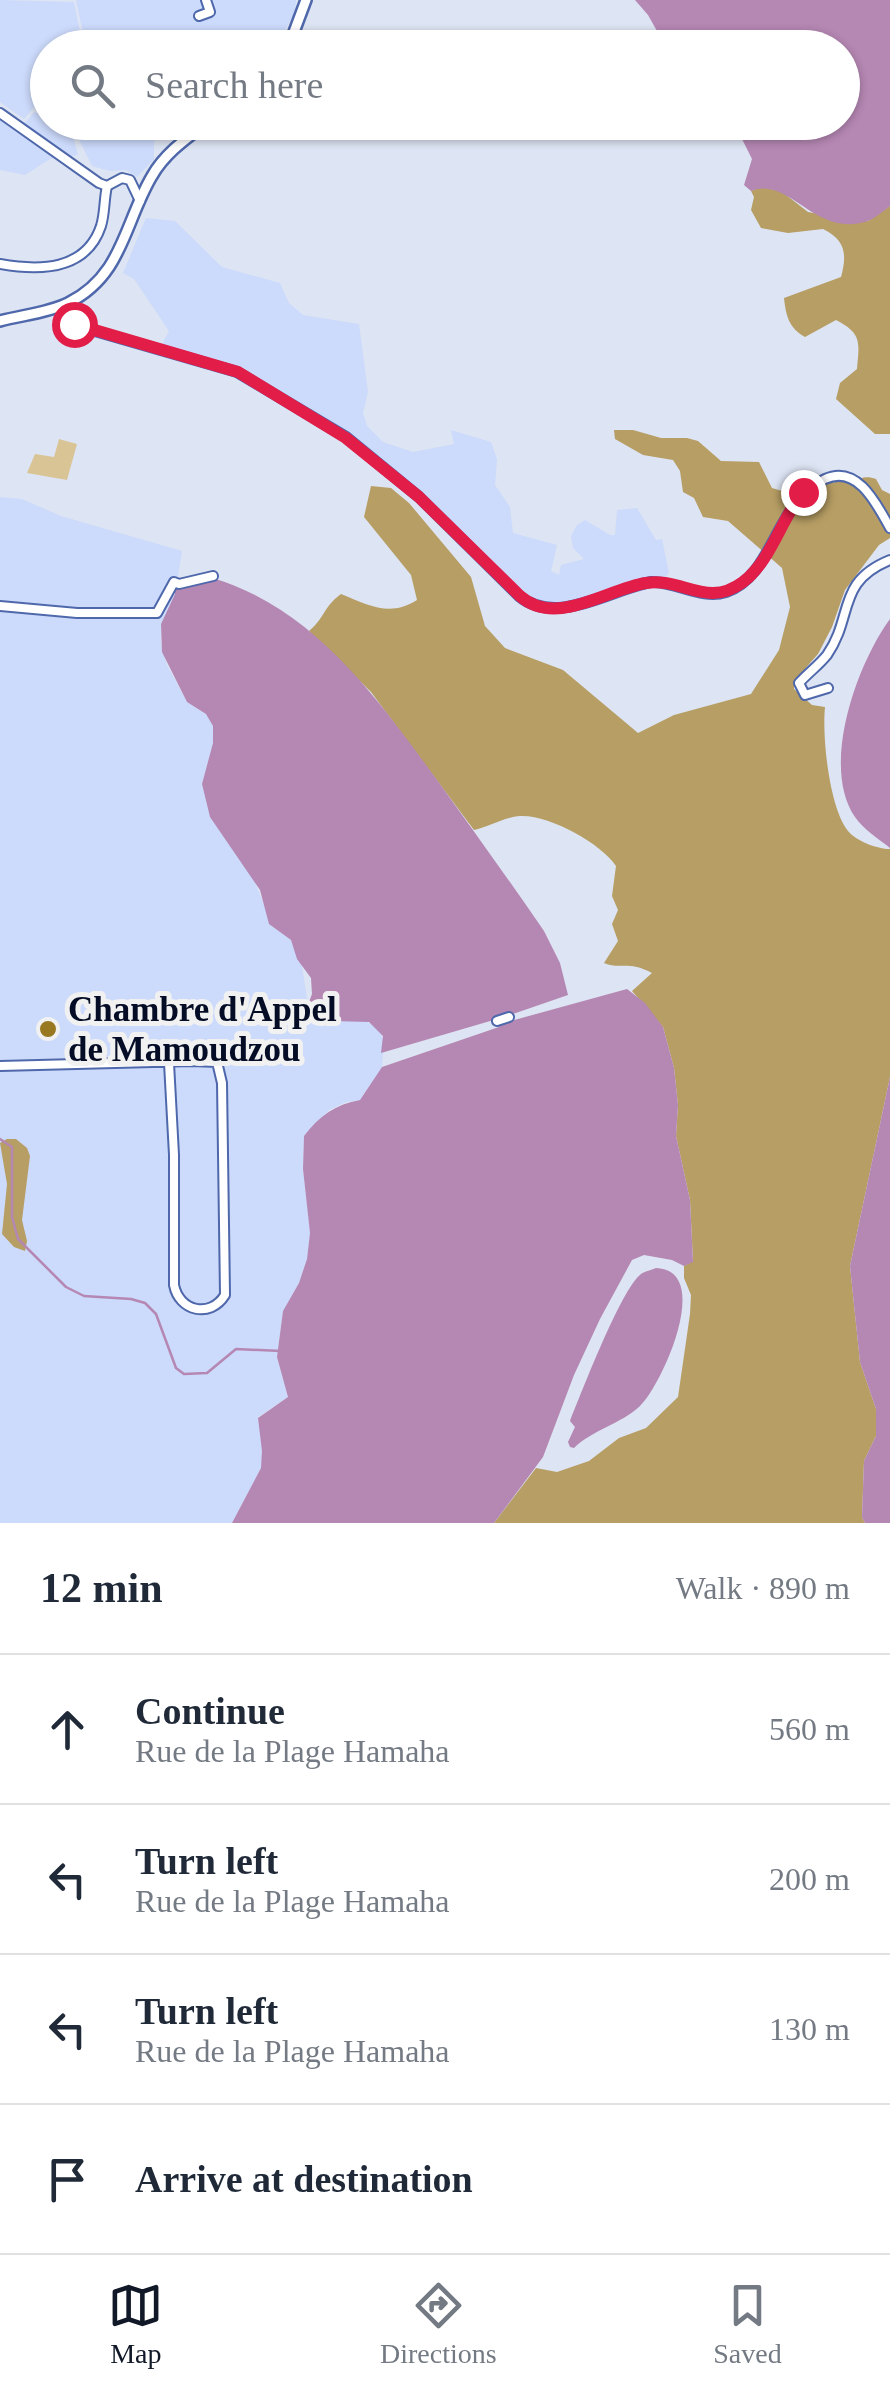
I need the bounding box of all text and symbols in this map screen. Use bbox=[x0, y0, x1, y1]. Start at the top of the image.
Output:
search box bbox=[30, 30, 860, 140]
icon: search bbox=[65, 58, 120, 113]
text: Search here bbox=[145, 64, 323, 106]
route start bbox=[52, 302, 98, 348]
route end bbox=[781, 470, 827, 516]
place label: Chambre d'Appel de Mamoudzou bbox=[68, 990, 337, 1069]
marker: Chambre d'Appel de Mamoudzou bbox=[37, 1018, 59, 1040]
text: 12 min bbox=[40, 1565, 163, 1611]
text: Walk · 890 m bbox=[676, 1570, 850, 1606]
text: Continue bbox=[135, 1690, 285, 1732]
icon: ahead bbox=[40, 1702, 95, 1757]
text: 560 m bbox=[769, 1711, 850, 1747]
text: Rue de la Plage Hamaha bbox=[135, 1733, 450, 1769]
text: Turn left bbox=[135, 1840, 278, 1882]
icon: left bbox=[40, 1852, 95, 1907]
text: 200 m bbox=[769, 1861, 850, 1897]
text: Rue de la Plage Hamaha bbox=[135, 1883, 450, 1919]
text: Turn left bbox=[135, 1990, 278, 2032]
icon: left bbox=[40, 2002, 95, 2057]
text: 130 m bbox=[769, 2011, 850, 2047]
text: Rue de la Plage Hamaha bbox=[135, 2033, 450, 2069]
icon: arrive bbox=[40, 2152, 95, 2207]
text: Arrive at destination bbox=[135, 2158, 473, 2200]
tab: Map bbox=[108, 2278, 163, 2370]
tab: Directions bbox=[380, 2278, 497, 2370]
tab: Saved bbox=[713, 2278, 782, 2370]

